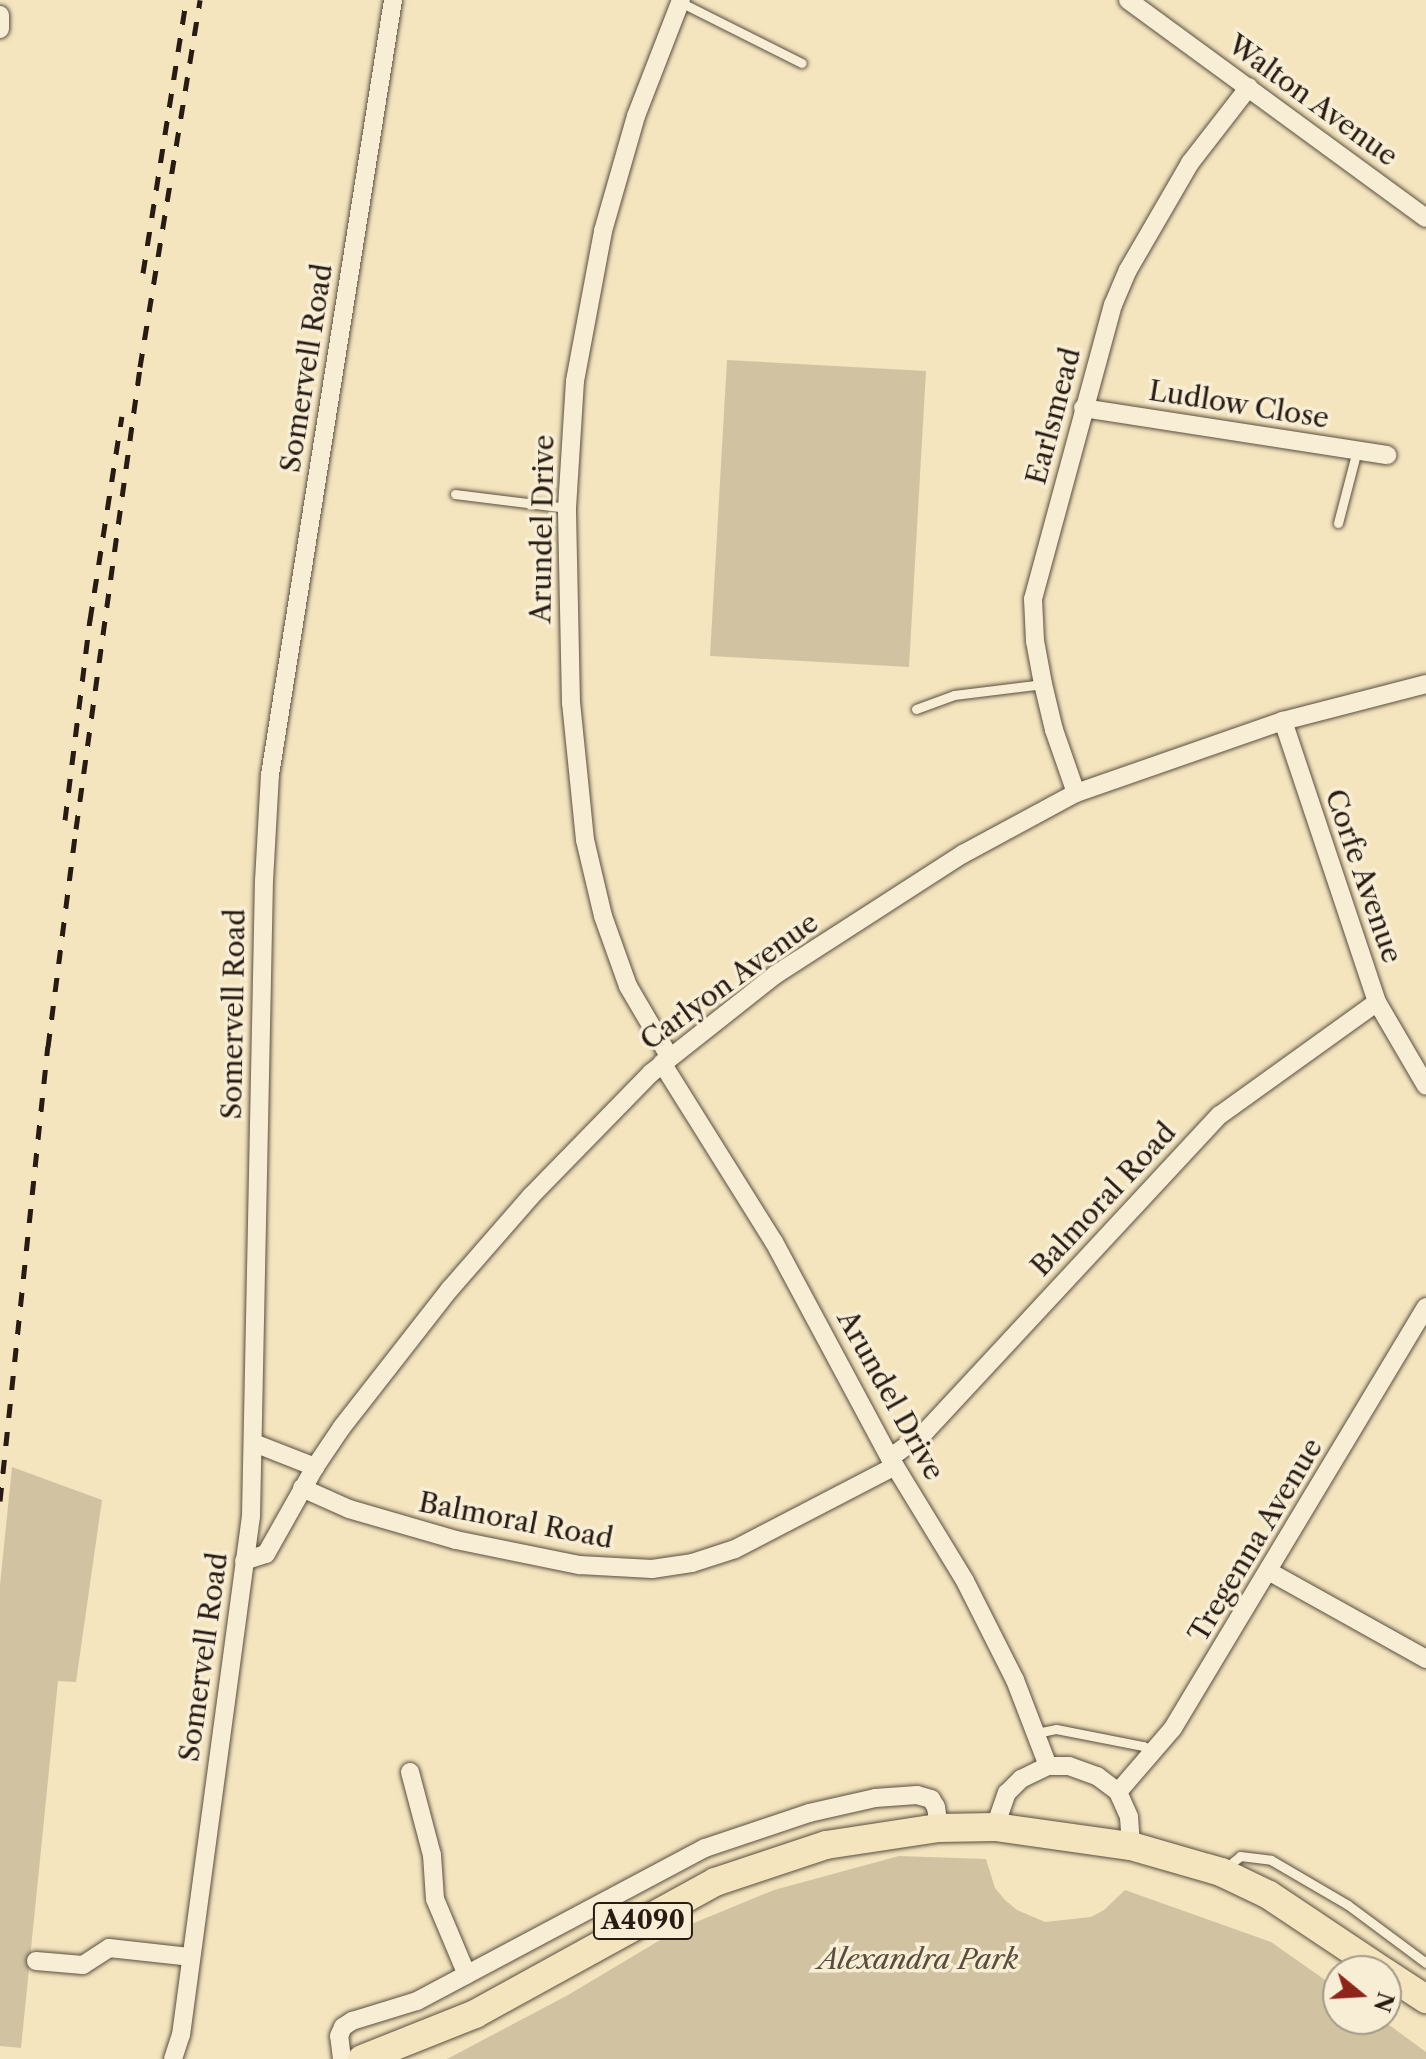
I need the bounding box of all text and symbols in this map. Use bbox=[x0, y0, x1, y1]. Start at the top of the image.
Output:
street label: Walton Avenue bbox=[1221, 27, 1405, 173]
street label: Somervell Road bbox=[273, 261, 339, 475]
street label: Earlsmead bbox=[1019, 344, 1087, 488]
street label: Ludlow Close bbox=[1146, 373, 1332, 435]
street label: Arundel Drive bbox=[524, 434, 560, 624]
street label: Corfe Avenue bbox=[1318, 784, 1410, 968]
street label: Carlyon Avenue bbox=[633, 905, 825, 1057]
street label: Somervell Road bbox=[214, 908, 252, 1120]
street label: Balmoral Road bbox=[1023, 1115, 1183, 1283]
street label: Arundel Drive bbox=[831, 1304, 951, 1486]
street label: Tregenna Avenue bbox=[1180, 1431, 1330, 1649]
street label: Balmoral Road bbox=[416, 1485, 616, 1555]
street label: Somervell Road bbox=[172, 1550, 234, 1764]
road number: A4090 bbox=[591, 1899, 695, 1943]
park label: Alexandra Park bbox=[818, 1942, 1018, 1976]
north arrow bbox=[1322, 1955, 1402, 2035]
text: N bbox=[1368, 1989, 1399, 2015]

